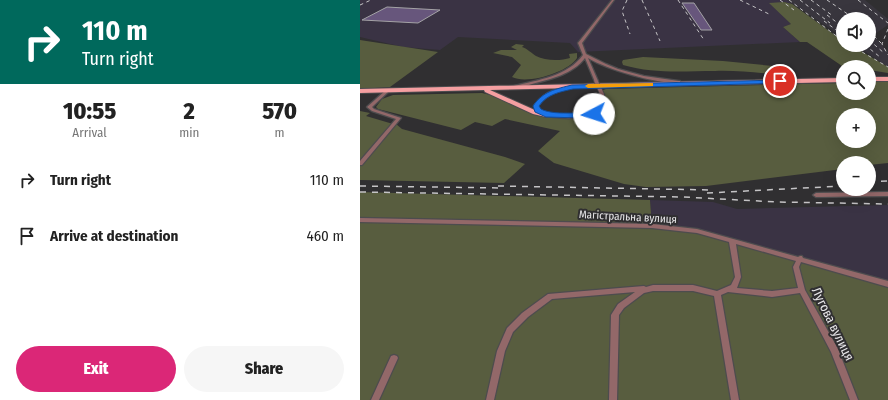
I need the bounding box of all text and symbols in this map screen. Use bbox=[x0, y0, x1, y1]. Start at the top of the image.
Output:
map controls bbox=[836, 12, 876, 196]
button: sound bbox=[836, 12, 876, 52]
text: 110 m bbox=[82, 14, 148, 47]
icon: right bbox=[16, 16, 68, 68]
text: Turn right bbox=[82, 48, 154, 70]
button: search bbox=[836, 60, 876, 100]
pin bbox=[763, 64, 797, 98]
icon: arrive bbox=[769, 70, 791, 92]
position arrow bbox=[573, 93, 615, 135]
text: 10:55 bbox=[63, 97, 116, 125]
text: 2 bbox=[184, 97, 195, 125]
text: 570 bbox=[262, 97, 297, 125]
button: + bbox=[836, 108, 876, 148]
text: Arrival bbox=[72, 125, 107, 140]
text: min bbox=[179, 125, 199, 140]
text: m bbox=[275, 125, 285, 140]
button: − bbox=[836, 156, 876, 196]
icon: right bbox=[16, 169, 38, 191]
text: Turn right bbox=[50, 171, 111, 189]
text: 110 m bbox=[310, 171, 344, 189]
street label: Магістральна вулиця bbox=[579, 208, 677, 226]
icon: arrive bbox=[16, 225, 38, 247]
text: Arrive at destination bbox=[50, 227, 178, 245]
text: 460 m bbox=[306, 227, 344, 245]
street label: Лугова вулиця bbox=[809, 285, 857, 363]
button: Exit bbox=[16, 346, 176, 392]
button: Share bbox=[184, 346, 344, 392]

